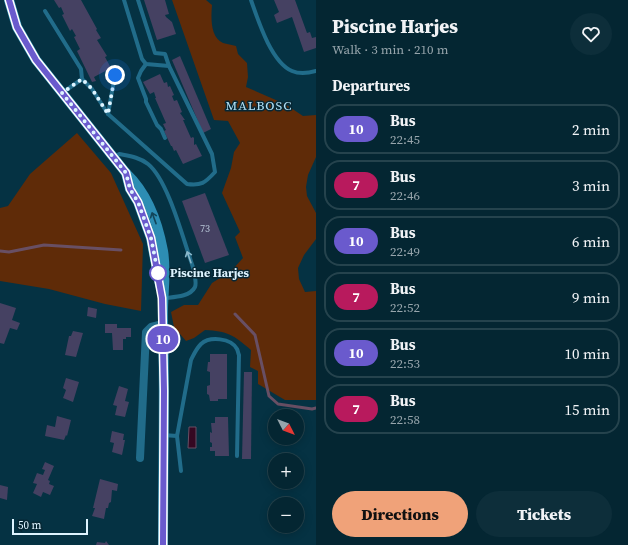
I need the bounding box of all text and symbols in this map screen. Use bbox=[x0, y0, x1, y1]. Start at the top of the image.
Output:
text: Piscine Harjes bbox=[332, 13, 458, 39]
button: heart bbox=[570, 13, 612, 55]
text: Walk · 3 min · 210 m bbox=[332, 41, 448, 58]
your location bbox=[105, 65, 125, 85]
text: Departures bbox=[332, 75, 410, 96]
district label: MALBOSC bbox=[226, 97, 292, 114]
text: Bus bbox=[390, 110, 416, 131]
text: 10 bbox=[348, 119, 364, 139]
text: 2 min bbox=[572, 119, 610, 140]
text: 22:45 bbox=[390, 131, 420, 148]
text: Bus bbox=[390, 166, 416, 187]
text: 7 bbox=[352, 175, 360, 195]
text: 3 min bbox=[572, 175, 610, 196]
text: 22:46 bbox=[390, 187, 420, 204]
one-way arrow bbox=[149, 213, 157, 225]
house number: 73 bbox=[200, 222, 210, 235]
text: Bus bbox=[390, 222, 416, 243]
text: 10 bbox=[348, 231, 364, 251]
text: 6 min bbox=[572, 231, 610, 252]
text: 22:49 bbox=[390, 243, 420, 260]
one-way arrow bbox=[185, 250, 192, 263]
marker: Piscine Harjes bbox=[149, 264, 167, 282]
place label: Piscine Harjes bbox=[170, 265, 250, 281]
text: Bus bbox=[390, 278, 416, 299]
text: 7 bbox=[352, 287, 360, 307]
text: 9 min bbox=[572, 287, 610, 308]
text: 22:52 bbox=[390, 299, 420, 316]
line badge: 10 bbox=[145, 326, 181, 352]
text: 10 bbox=[155, 329, 171, 349]
text: Bus bbox=[390, 334, 416, 355]
text: 10 bbox=[348, 343, 364, 363]
text: 10 min bbox=[564, 343, 610, 364]
text: 22:53 bbox=[390, 355, 420, 372]
text: Bus bbox=[390, 390, 416, 411]
text: 7 bbox=[352, 399, 360, 419]
text: 15 min bbox=[564, 399, 610, 420]
north arrow bbox=[268, 409, 304, 445]
map controls bbox=[268, 409, 304, 533]
text: 22:58 bbox=[390, 411, 420, 428]
button: + bbox=[268, 453, 304, 489]
button: Directions bbox=[332, 491, 468, 537]
button: Tickets bbox=[476, 491, 612, 537]
button: − bbox=[268, 497, 304, 533]
scale bar bbox=[12, 517, 88, 536]
text: 50 m bbox=[18, 518, 41, 533]

